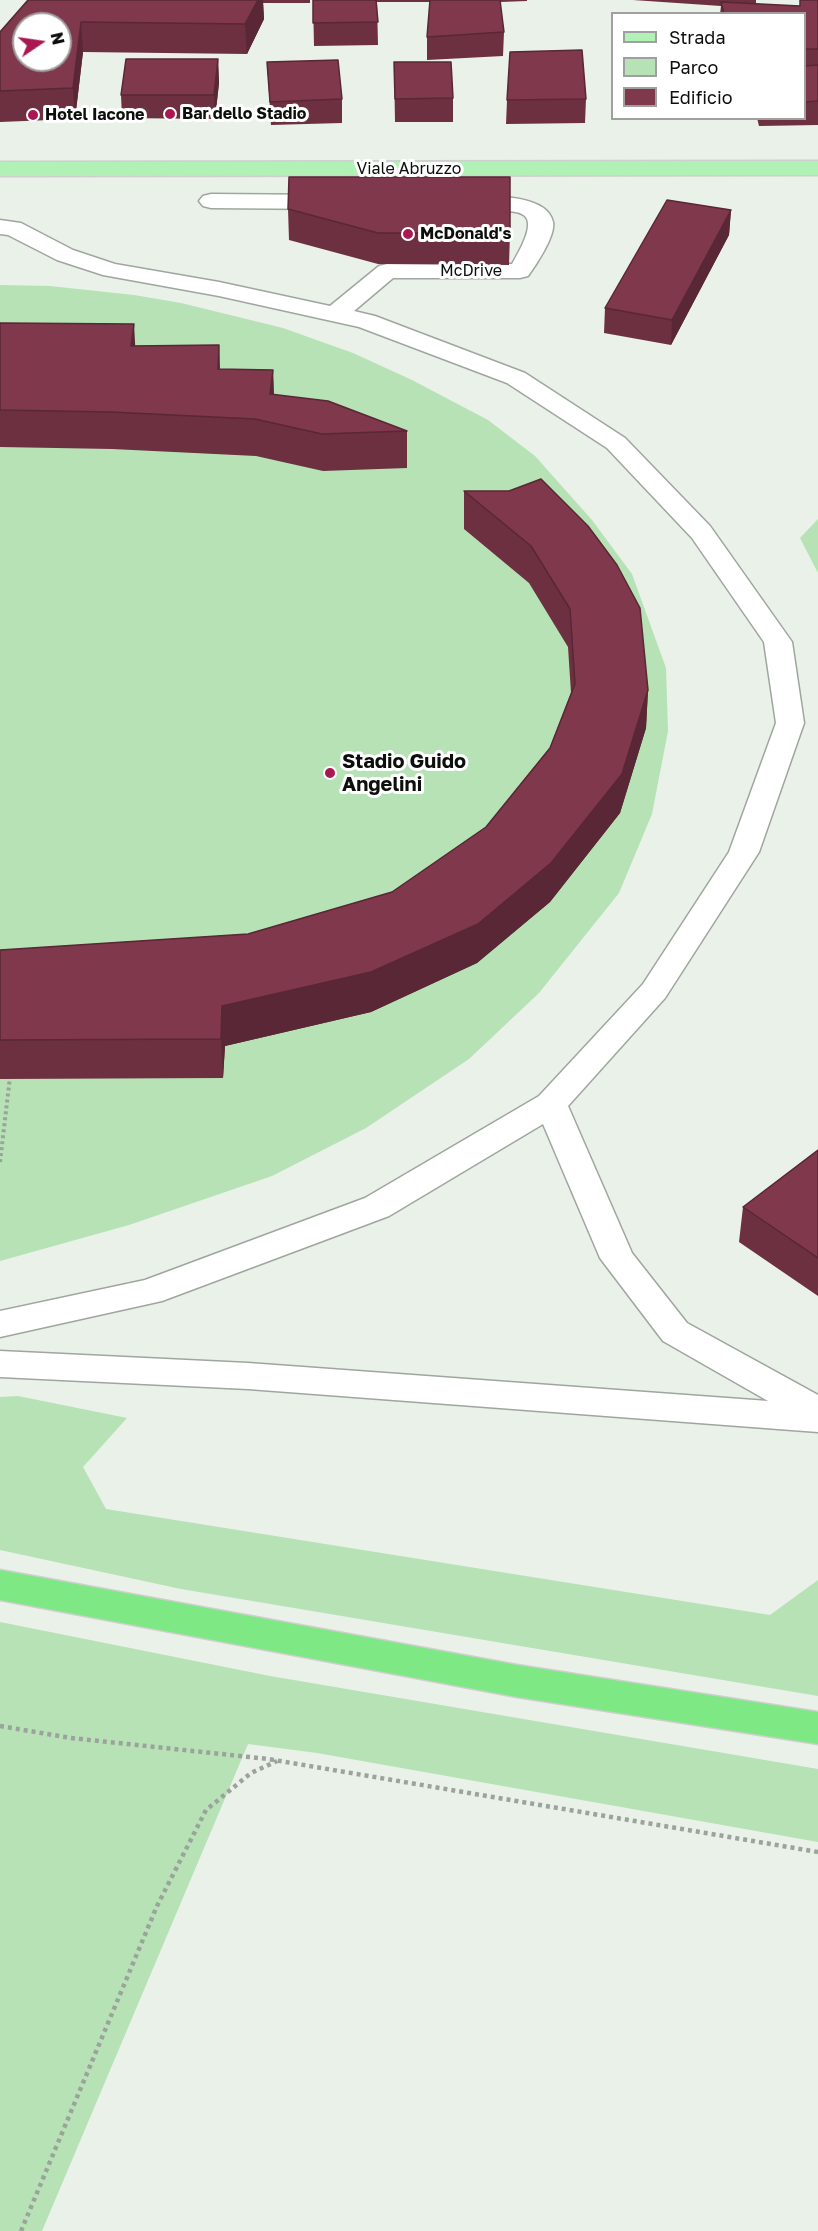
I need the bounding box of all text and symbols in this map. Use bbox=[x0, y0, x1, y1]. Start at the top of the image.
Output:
north arrow bbox=[12, 12, 72, 72]
legend bbox=[611, 12, 806, 120]
text: Strada bbox=[669, 26, 726, 48]
text: N bbox=[46, 30, 69, 47]
text: Parco bbox=[669, 56, 718, 78]
text: Edificio bbox=[669, 86, 733, 108]
place label: Bar dello Stadio bbox=[182, 104, 306, 124]
place label: Hotel Iacone bbox=[45, 105, 145, 125]
marker: Bar dello Stadio bbox=[163, 107, 177, 121]
marker: Hotel Iacone bbox=[26, 108, 40, 122]
street label: Viale Abruzzo bbox=[357, 159, 461, 179]
place label: McDonald's bbox=[420, 224, 511, 244]
marker: McDonald's bbox=[401, 227, 415, 241]
street label: McDrive bbox=[440, 261, 502, 281]
place label: Stadio Guido Angelini bbox=[342, 750, 466, 797]
marker: Stadio Guido Angelini bbox=[323, 766, 337, 780]

